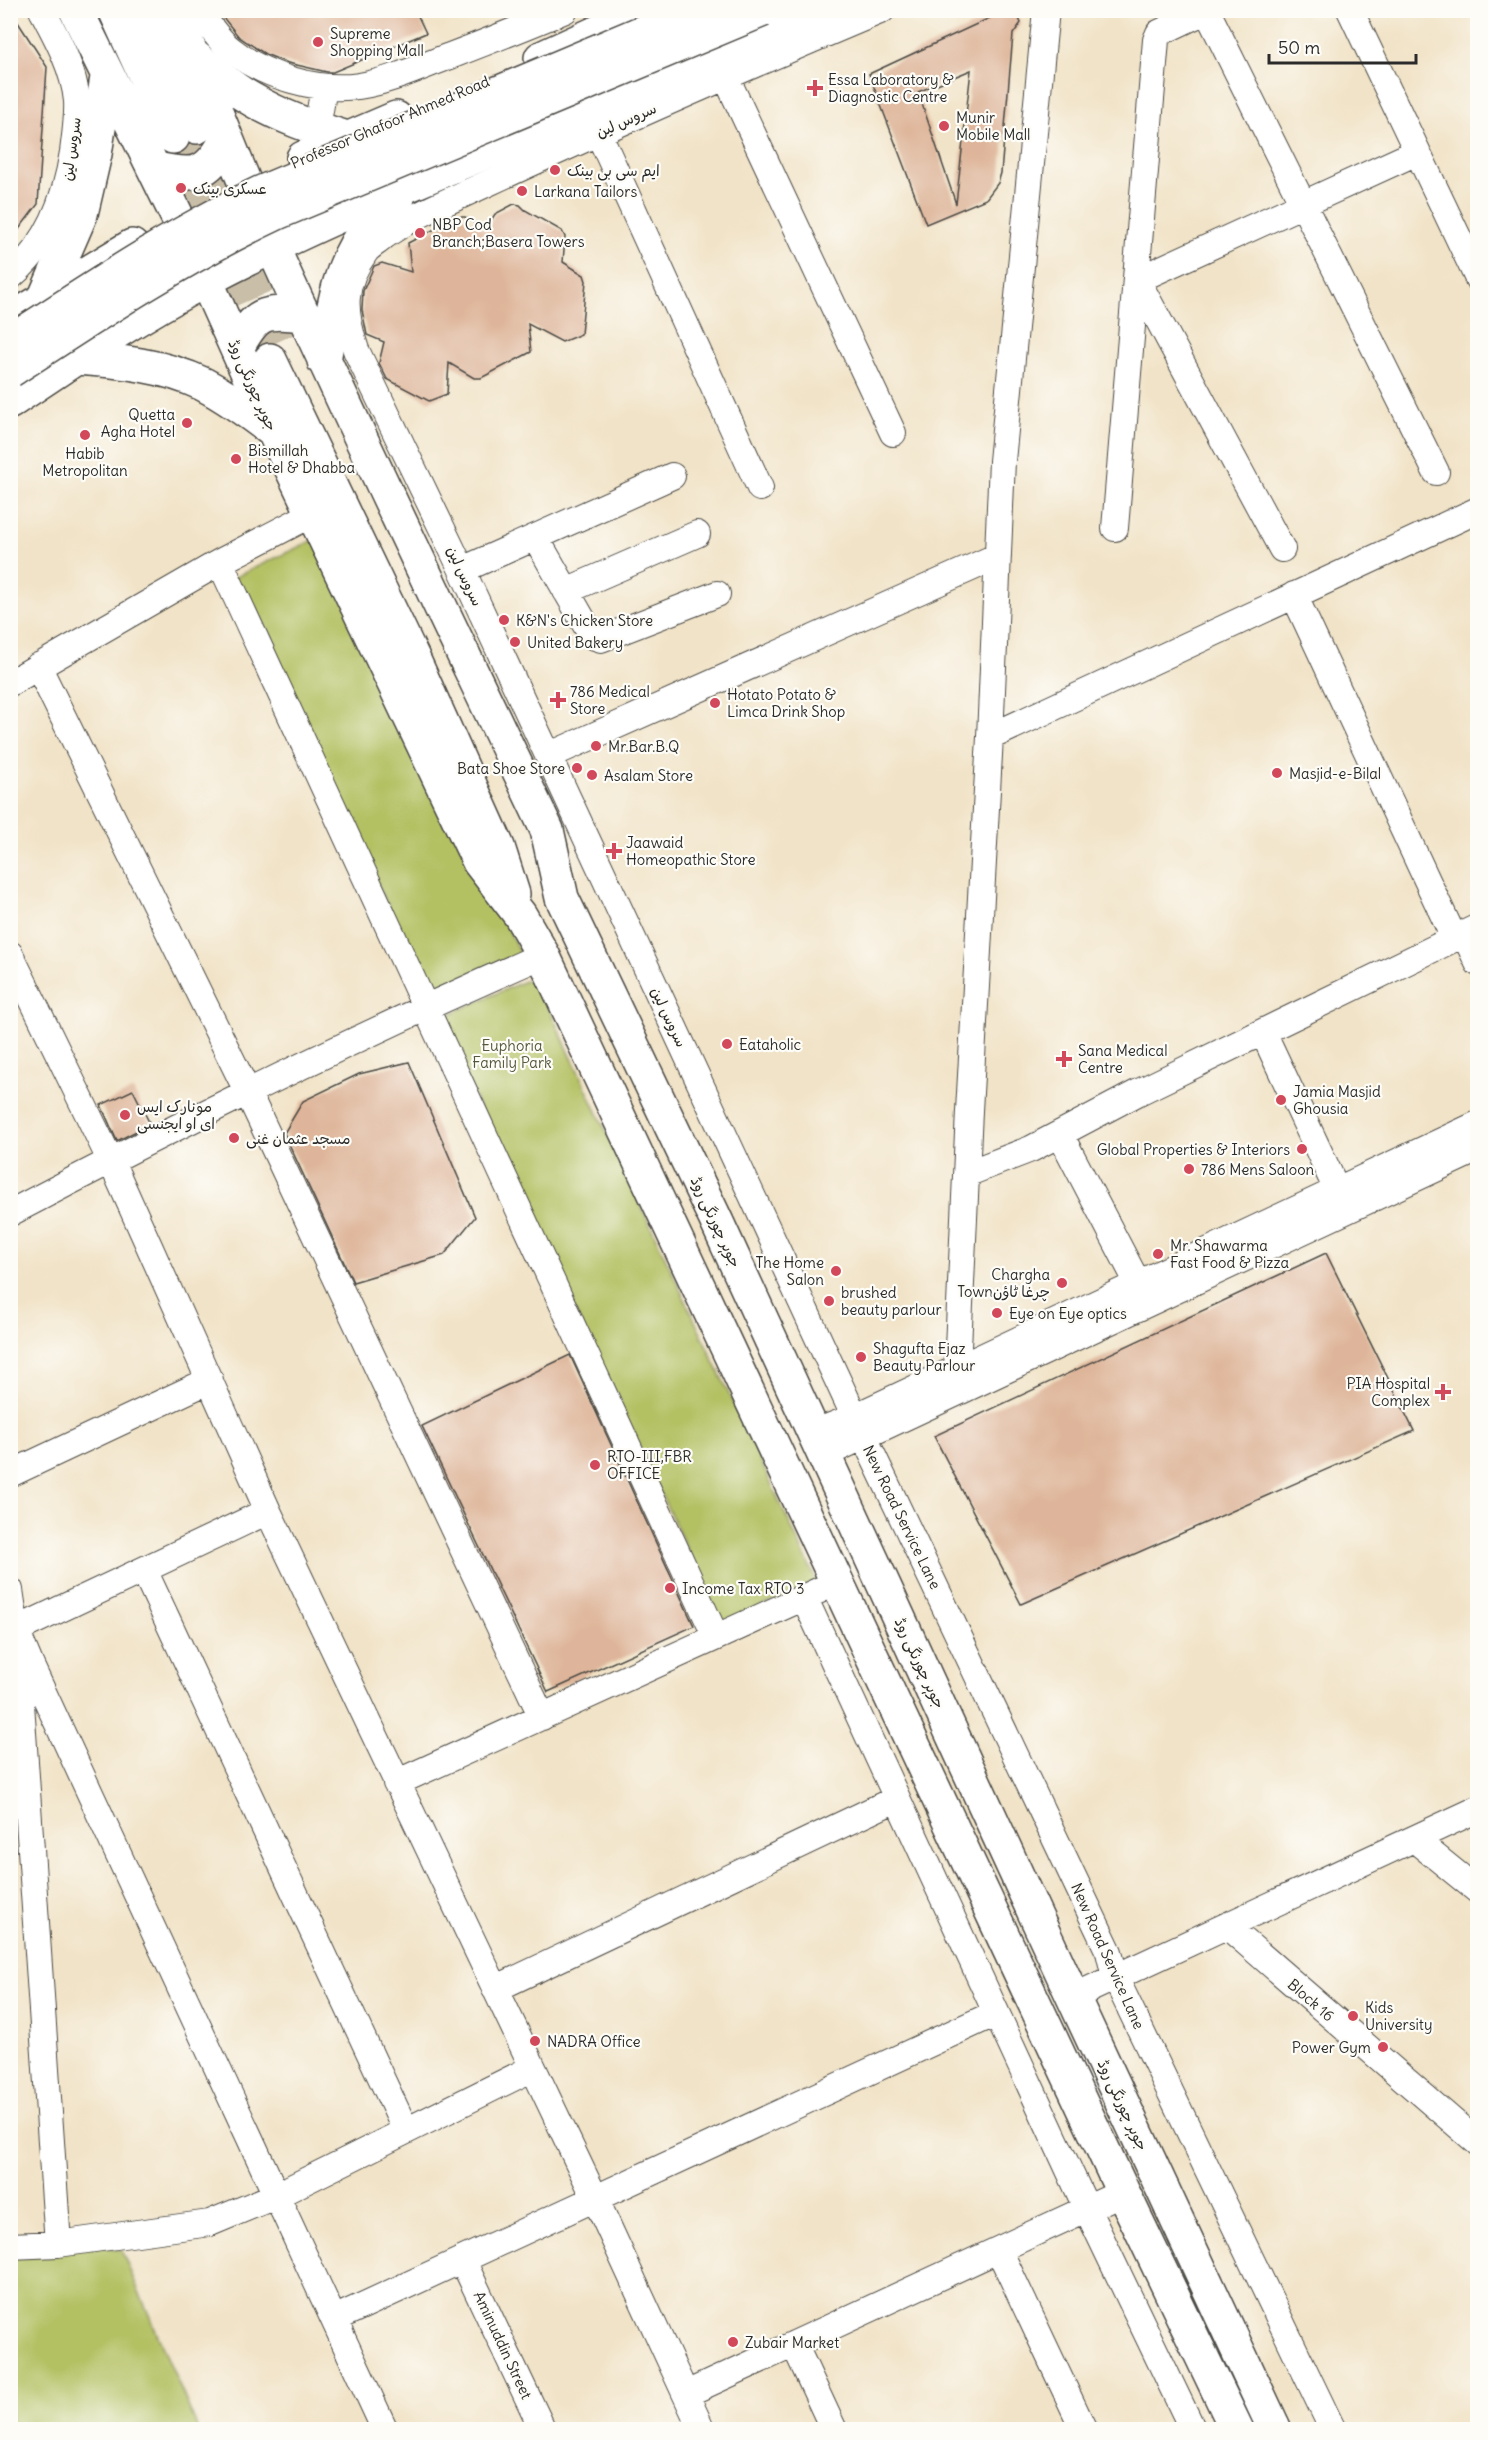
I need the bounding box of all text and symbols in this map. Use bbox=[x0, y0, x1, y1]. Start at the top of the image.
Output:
place label: Supreme Shopping Mall bbox=[330, 24, 424, 60]
scale bar bbox=[1269, 27, 1416, 65]
marker: Supreme Shopping Mall bbox=[311, 35, 325, 49]
text: 50 m bbox=[1278, 36, 1320, 59]
place label: Essa Laboratory & Diagnostic Centre bbox=[828, 70, 954, 106]
street label: Professor Ghafoor Ahmed Road bbox=[288, 71, 492, 173]
marker: Essa Laboratory & Diagnostic Centre bbox=[806, 79, 824, 97]
street label: سروس لین bbox=[593, 98, 659, 142]
place label: Munir Mobile Mall bbox=[956, 108, 1030, 144]
street label: سروس لین bbox=[57, 116, 85, 182]
marker: Munir Mobile Mall bbox=[937, 119, 951, 133]
place label: ایم سی بی بینک bbox=[567, 161, 660, 182]
marker: ایم سی بی بینک bbox=[548, 163, 562, 177]
place label: عسکری بینک bbox=[193, 179, 267, 198]
marker: عسکری بینک bbox=[174, 181, 188, 195]
place label: Larkana Tailors bbox=[534, 182, 637, 201]
marker: Larkana Tailors bbox=[515, 184, 529, 198]
place label: NBP Cod Branch;Basera Towers bbox=[432, 215, 585, 251]
marker: NBP Cod Branch;Basera Towers bbox=[413, 226, 427, 240]
street label: جوہر چورنگی روڈ bbox=[223, 336, 282, 434]
place label: Quetta Agha Hotel bbox=[101, 405, 175, 441]
marker: Quetta Agha Hotel bbox=[180, 416, 194, 430]
marker: Habib Metropolitan bbox=[78, 428, 92, 442]
place label: Bismillah Hotel & Dhabba bbox=[248, 441, 355, 477]
place label: Habib Metropolitan bbox=[42, 444, 128, 480]
marker: Bismillah Hotel & Dhabba bbox=[229, 452, 243, 466]
street label: سروس لین bbox=[443, 543, 487, 609]
place label: K&N's Chicken Store bbox=[516, 611, 653, 630]
marker: K&N's Chicken Store bbox=[497, 613, 511, 627]
place label: United Bakery bbox=[527, 633, 623, 652]
marker: United Bakery bbox=[508, 635, 522, 649]
place label: 786 Medical Store bbox=[570, 682, 650, 718]
place label: Hotato Potato & Limca Drink Shop bbox=[727, 685, 845, 721]
marker: 786 Medical Store bbox=[551, 693, 565, 707]
marker: Hotato Potato & Limca Drink Shop bbox=[708, 696, 722, 710]
place label: Mr.Bar.B.Q bbox=[608, 737, 679, 756]
marker: Mr.Bar.B.Q bbox=[589, 739, 603, 753]
place label: Bata Shoe Store bbox=[457, 759, 565, 778]
marker: Bata Shoe Store bbox=[570, 761, 584, 775]
place label: Masjid-e-Bilal bbox=[1289, 764, 1381, 783]
place label: Asalam Store bbox=[604, 766, 693, 785]
marker: Masjid-e-Bilal bbox=[1270, 766, 1284, 780]
marker: Asalam Store bbox=[585, 768, 599, 782]
place label: Jaawaid Homeopathic Store bbox=[626, 833, 756, 869]
marker: Jaawaid Homeopathic Store bbox=[607, 844, 621, 858]
street label: سروس لین bbox=[647, 984, 691, 1050]
place label: Eataholic bbox=[739, 1035, 802, 1054]
park label: Euphoria Family Park bbox=[472, 1036, 552, 1072]
marker: Eataholic bbox=[720, 1037, 734, 1051]
place label: Sana Medical Centre bbox=[1078, 1041, 1168, 1077]
marker: Sana Medical Centre bbox=[1055, 1050, 1073, 1068]
place label: Jamia Masjid Ghousia bbox=[1293, 1082, 1381, 1118]
marker: Jamia Masjid Ghousia bbox=[1274, 1093, 1288, 1107]
place label: مونارک ایس ای او ایجنسی bbox=[137, 1097, 215, 1134]
marker: مونارک ایس ای او ایجنسی bbox=[118, 1108, 132, 1122]
place label: مسجد عثمان غنی bbox=[246, 1129, 350, 1149]
marker: مسجد عثمان غنی bbox=[227, 1131, 241, 1145]
place label: Global Properties & Interiors bbox=[1097, 1140, 1290, 1159]
marker: Global Properties & Interiors bbox=[1295, 1142, 1309, 1156]
place label: 786 Mens Saloon bbox=[1201, 1160, 1315, 1179]
marker: 786 Mens Saloon bbox=[1182, 1162, 1196, 1176]
street label: جوہر چورنگی روڈ bbox=[685, 1173, 745, 1271]
place label: Mr. Shawarma Fast Food & Pizza bbox=[1170, 1236, 1290, 1272]
marker: Mr. Shawarma Fast Food & Pizza bbox=[1151, 1247, 1165, 1261]
place label: The Home Salon bbox=[755, 1253, 824, 1289]
marker: The Home Salon bbox=[829, 1264, 843, 1278]
place label: Chargha Townچرغا ٹاؤن bbox=[957, 1265, 1050, 1302]
marker: Chargha Townچرغا ٹاؤن bbox=[1055, 1276, 1069, 1290]
place label: brushed beauty parlour bbox=[841, 1283, 942, 1319]
marker: brushed beauty parlour bbox=[822, 1294, 836, 1308]
place label: Eye on Eye optics bbox=[1009, 1304, 1127, 1323]
marker: Eye on Eye optics bbox=[990, 1306, 1004, 1320]
place label: Shagufta Ejaz Beauty Parlour bbox=[873, 1339, 975, 1375]
marker: Shagufta Ejaz Beauty Parlour bbox=[854, 1350, 868, 1364]
place label: PIA Hospital Complex bbox=[1346, 1374, 1431, 1410]
marker: PIA Hospital Complex bbox=[1434, 1383, 1452, 1401]
street label: New Road Service Lane bbox=[859, 1442, 945, 1592]
place label: RTO-III,FBR OFFICE bbox=[607, 1447, 692, 1483]
marker: RTO-III,FBR OFFICE bbox=[588, 1458, 602, 1472]
place label: Income Tax RTO 3 bbox=[682, 1579, 805, 1598]
marker: Income Tax RTO 3 bbox=[663, 1581, 677, 1595]
street label: جوہر چورنگی روڈ bbox=[889, 1614, 949, 1712]
street label: New Road Service Lane bbox=[1067, 1880, 1149, 2032]
street label: Block 16 bbox=[1284, 1975, 1338, 2025]
place label: Kids University bbox=[1365, 1998, 1432, 2034]
marker: Kids University bbox=[1346, 2009, 1360, 2023]
place label: NADRA Office bbox=[547, 2032, 641, 2051]
marker: NADRA Office bbox=[528, 2034, 542, 2048]
place label: Power Gym bbox=[1292, 2038, 1371, 2057]
marker: Power Gym bbox=[1376, 2040, 1390, 2054]
street label: جوہر چورنگی روڈ bbox=[1092, 2056, 1152, 2154]
street label: Aminuddin Street bbox=[470, 2288, 536, 2402]
place label: Zubair Market bbox=[745, 2333, 839, 2352]
marker: Zubair Market bbox=[726, 2335, 740, 2349]

